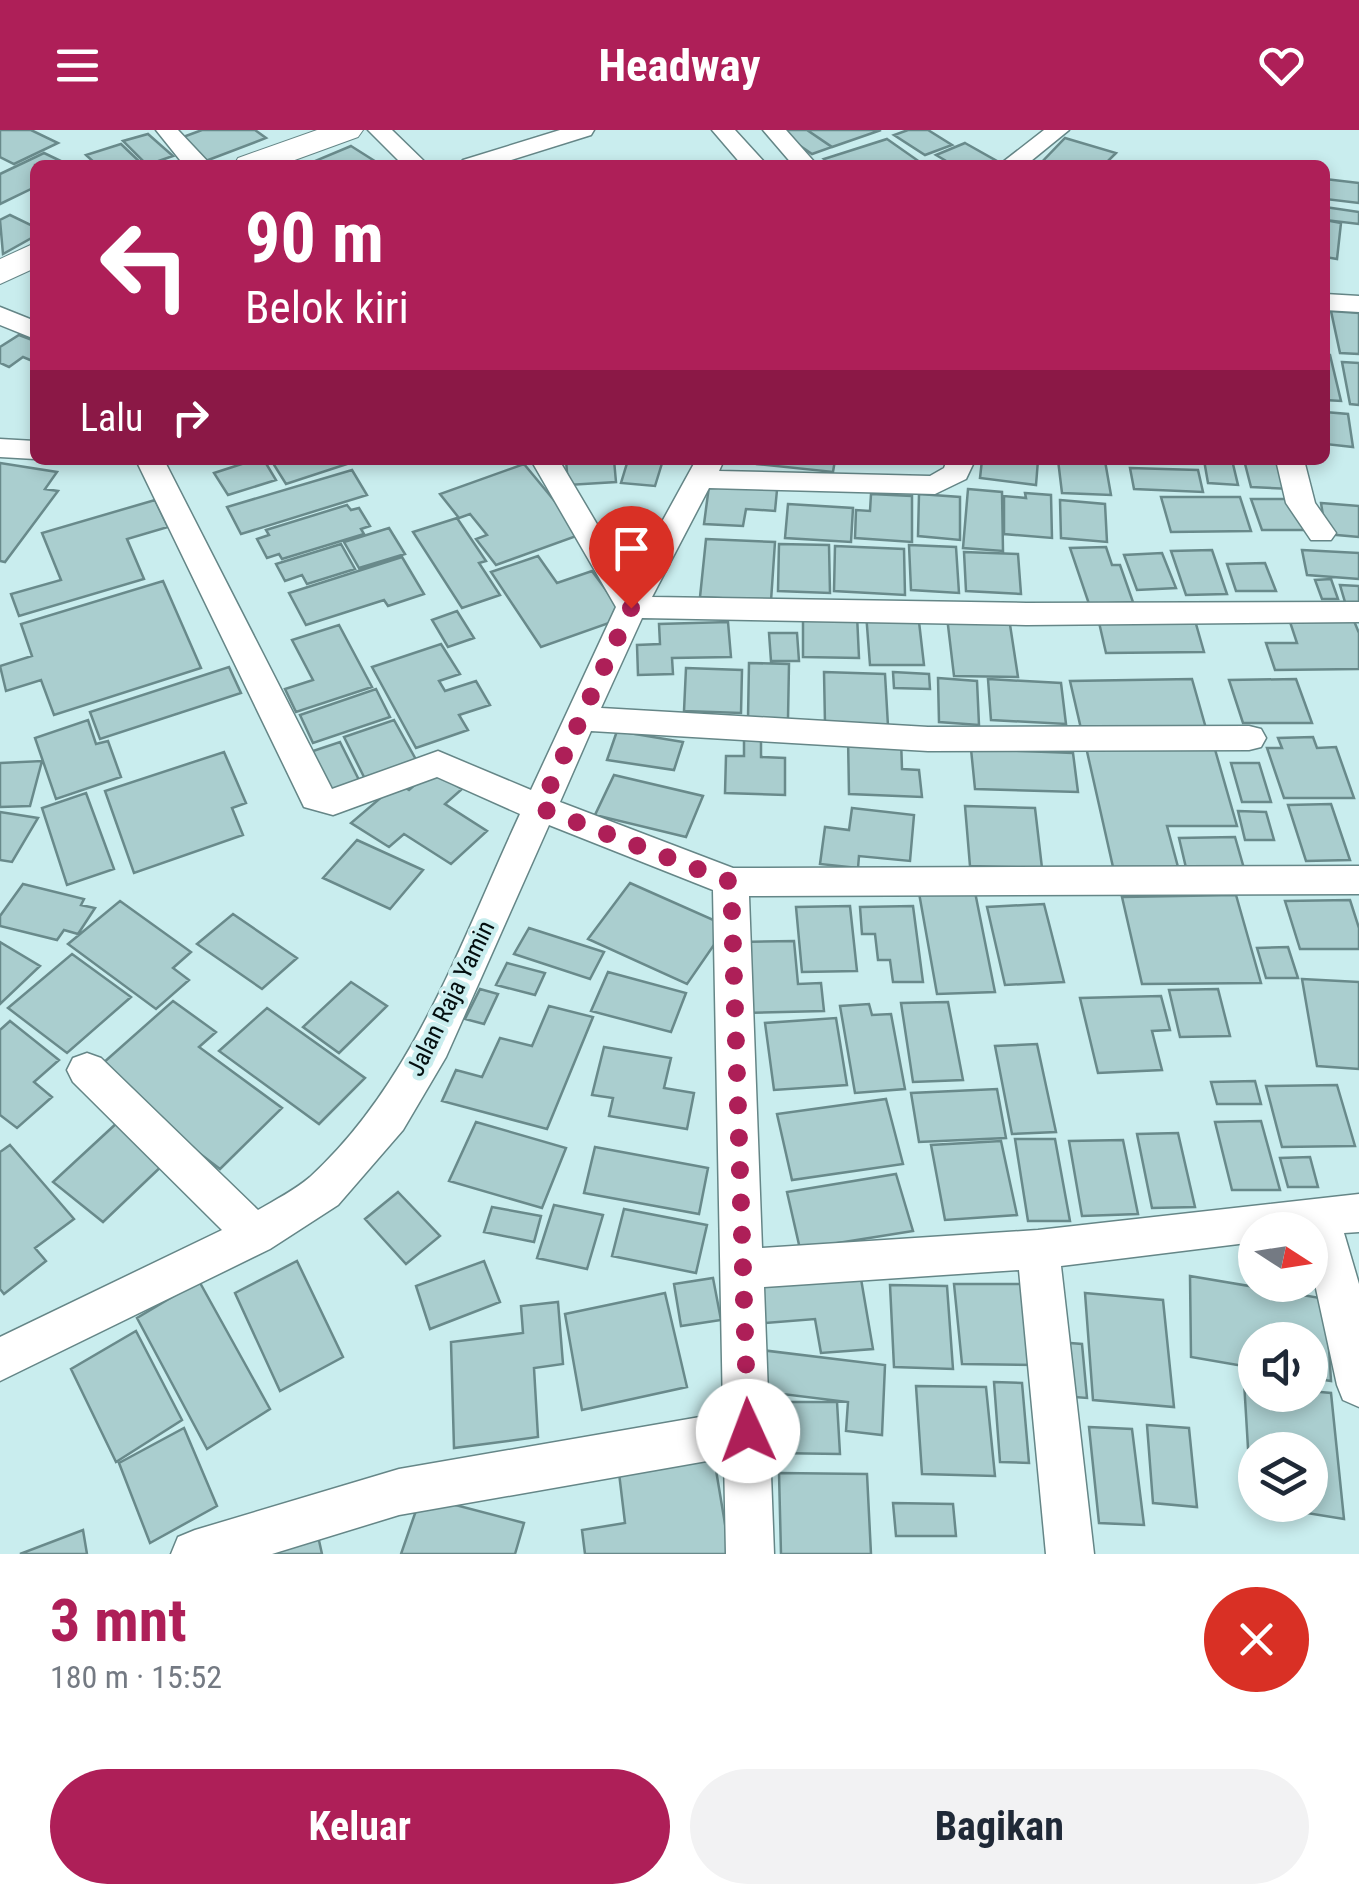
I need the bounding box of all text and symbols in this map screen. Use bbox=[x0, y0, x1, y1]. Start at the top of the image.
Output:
icon: menu bbox=[50, 38, 105, 93]
icon: heart bbox=[1254, 38, 1309, 93]
text: Headway bbox=[598, 39, 761, 92]
text: 90 m bbox=[245, 197, 384, 279]
icon: left bbox=[80, 200, 210, 330]
text: Belok kiri bbox=[245, 281, 409, 334]
icon: right bbox=[163, 390, 218, 445]
text: Lalu bbox=[80, 396, 143, 440]
pin bbox=[589, 506, 674, 609]
icon: arrive bbox=[604, 521, 659, 576]
street label: Jalan Raja Yamin bbox=[400, 916, 501, 1081]
north arrow bbox=[1238, 1212, 1328, 1302]
map controls bbox=[1238, 1212, 1328, 1522]
button: sound bbox=[1238, 1322, 1328, 1412]
position arrow bbox=[696, 1379, 800, 1483]
button: layers bbox=[1238, 1432, 1328, 1522]
text: 3 mnt bbox=[50, 1585, 187, 1656]
button: close bbox=[1204, 1587, 1309, 1692]
text: 180 m · 15:52 bbox=[50, 1658, 222, 1696]
button: Keluar bbox=[50, 1769, 670, 1884]
button: Bagikan bbox=[690, 1769, 1309, 1884]

